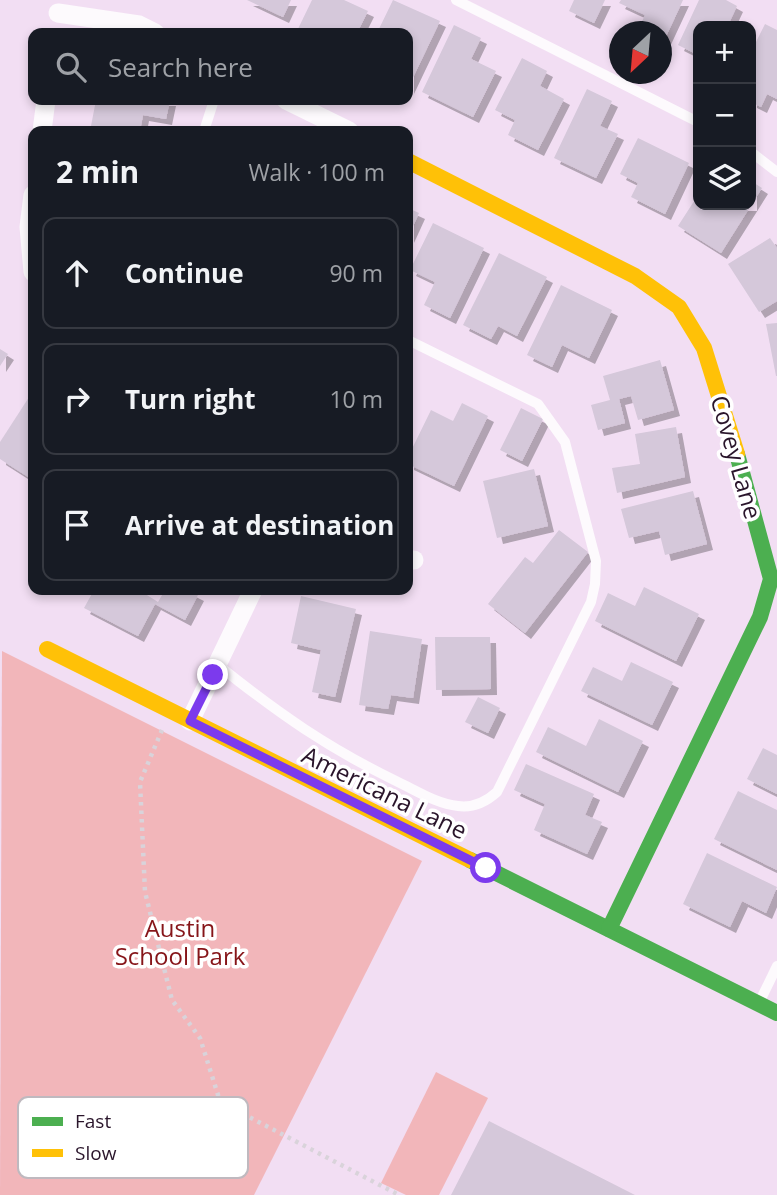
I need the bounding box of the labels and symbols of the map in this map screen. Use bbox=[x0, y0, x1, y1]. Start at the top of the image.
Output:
north arrow bbox=[609, 21, 672, 84]
street label: Covey Lane bbox=[704, 391, 770, 523]
route end bbox=[197, 659, 228, 690]
street label: Americana Lane bbox=[297, 738, 473, 846]
route start bbox=[470, 852, 501, 883]
park label: Austin School Park bbox=[115, 911, 246, 972]
legend bbox=[18, 1097, 248, 1178]
text: Fast bbox=[75, 1108, 111, 1134]
text: Slow bbox=[75, 1140, 117, 1166]

